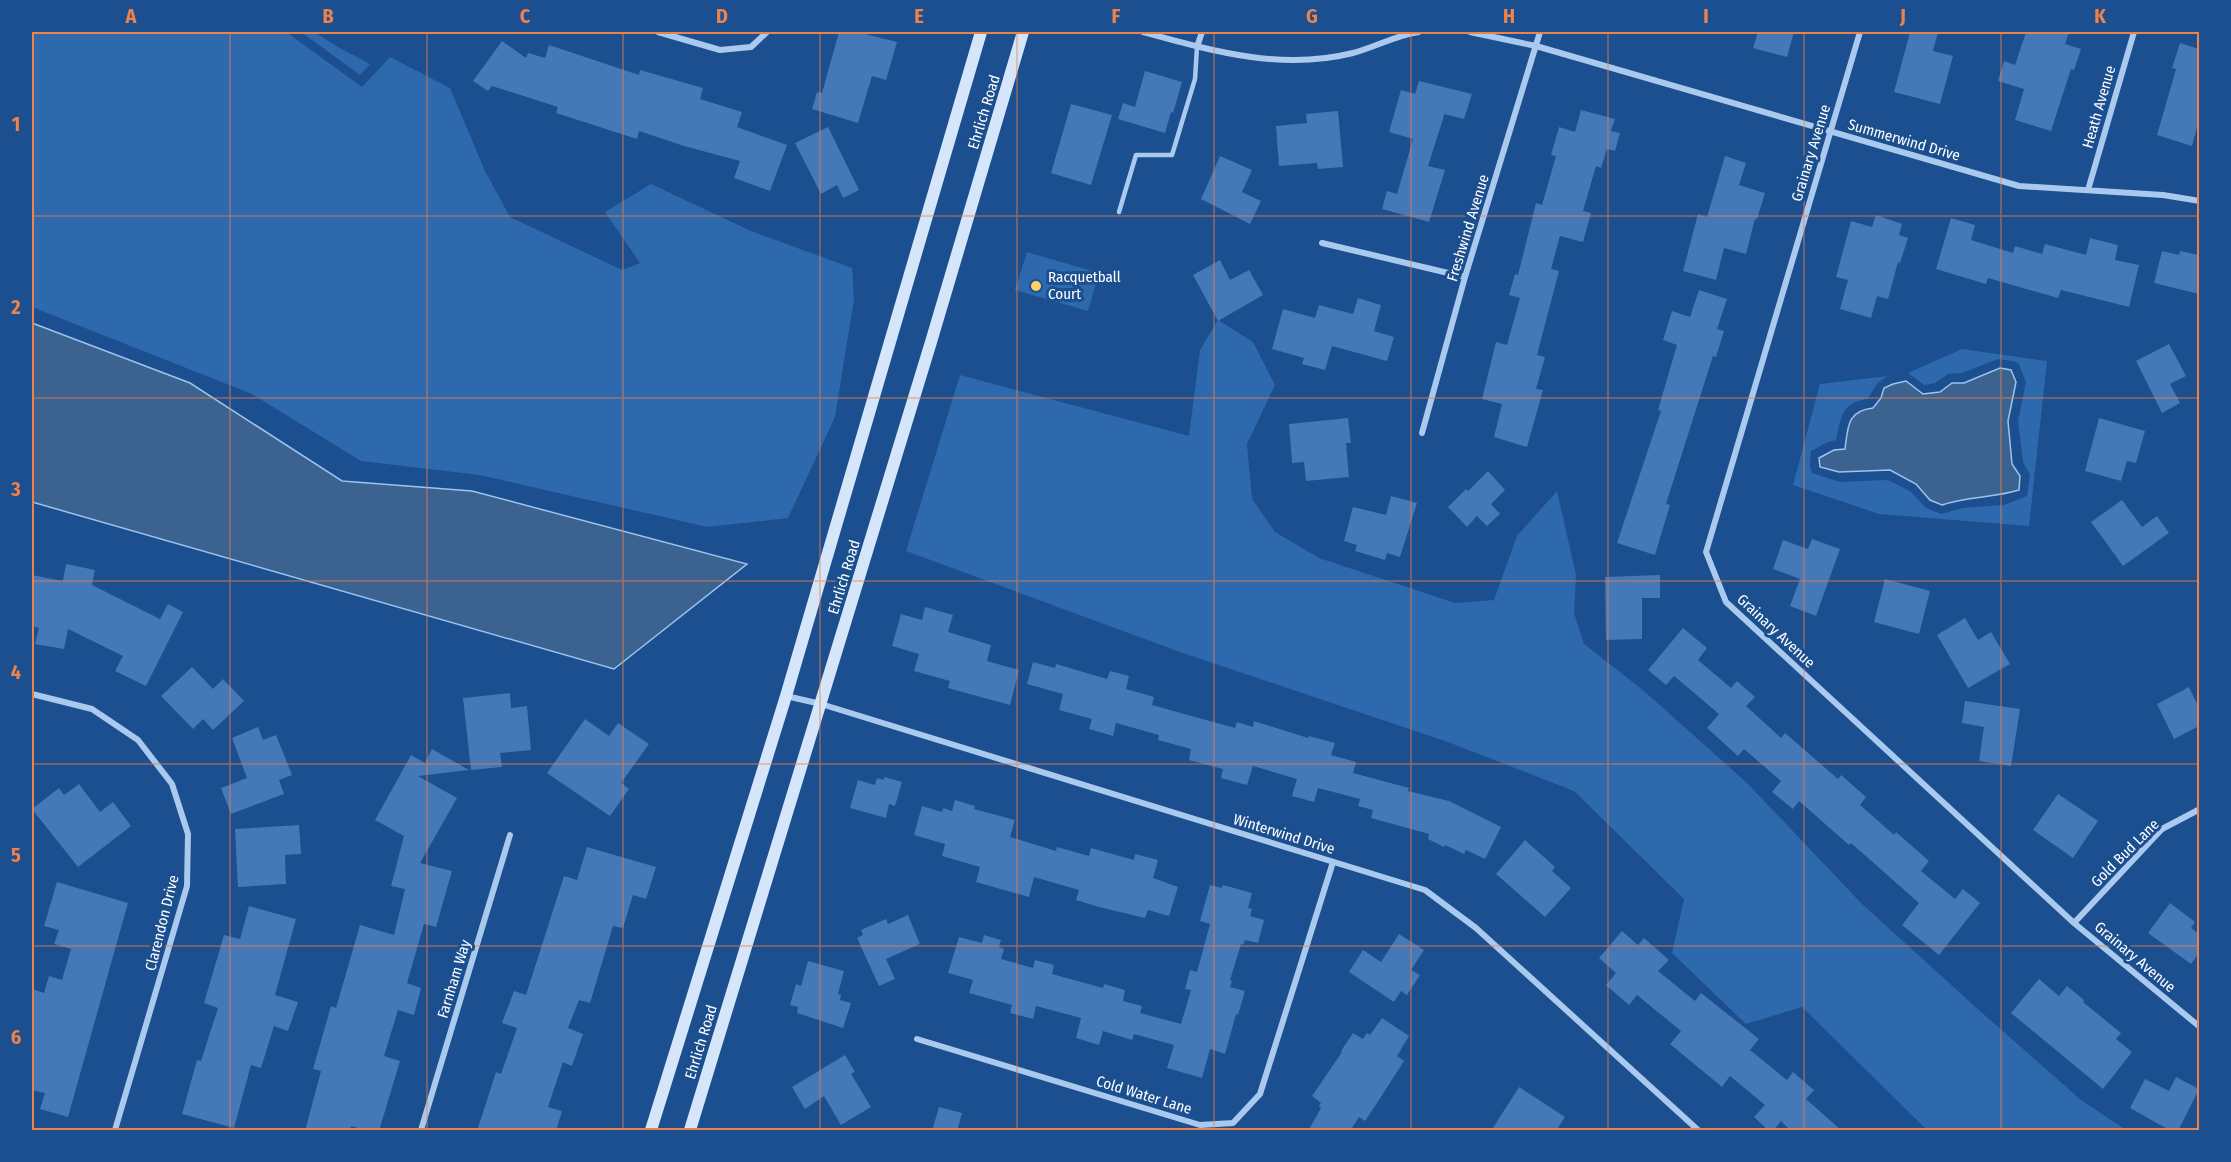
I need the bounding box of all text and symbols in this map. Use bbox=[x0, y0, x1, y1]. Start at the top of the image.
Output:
text: A bbox=[125, 4, 138, 28]
text: B bbox=[322, 4, 334, 28]
text: C bbox=[520, 4, 531, 28]
text: D bbox=[716, 4, 728, 28]
text: E bbox=[914, 4, 924, 28]
text: F bbox=[1112, 4, 1121, 28]
text: G bbox=[1306, 4, 1318, 28]
text: H bbox=[1503, 4, 1515, 28]
text: I bbox=[1703, 4, 1709, 28]
text: J bbox=[1899, 4, 1906, 28]
text: K bbox=[2094, 4, 2106, 28]
street label: Heath Avenue bbox=[2079, 64, 2119, 150]
street label: Ehrlich Road bbox=[964, 73, 1004, 151]
street label: Grainary Avenue bbox=[1788, 102, 1834, 204]
text: 1 bbox=[12, 112, 20, 136]
street label: Summerwind Drive bbox=[1846, 115, 1962, 165]
street label: Freshwind Avenue bbox=[1443, 172, 1493, 284]
place label: Racquetball Court bbox=[1048, 268, 1121, 303]
marker: Racquetball Court bbox=[1029, 279, 1043, 293]
text: 2 bbox=[10, 295, 21, 319]
text: 3 bbox=[10, 477, 21, 501]
street label: Ehrlich Road bbox=[824, 538, 864, 616]
street label: Grainary Avenue bbox=[1733, 590, 1819, 672]
text: 4 bbox=[11, 660, 21, 684]
street label: Winterwind Drive bbox=[1231, 810, 1337, 858]
street label: Gold Bud Lane bbox=[2087, 815, 2163, 891]
text: 5 bbox=[11, 843, 21, 867]
street label: Clarendon Drive bbox=[141, 873, 183, 973]
street label: Grainary Avenue bbox=[2091, 918, 2179, 996]
street label: Farnham Way bbox=[434, 937, 475, 1020]
street label: Ehrlich Road bbox=[681, 1003, 721, 1081]
text: 6 bbox=[11, 1025, 21, 1049]
street label: Cold Water Lane bbox=[1094, 1072, 1194, 1118]

